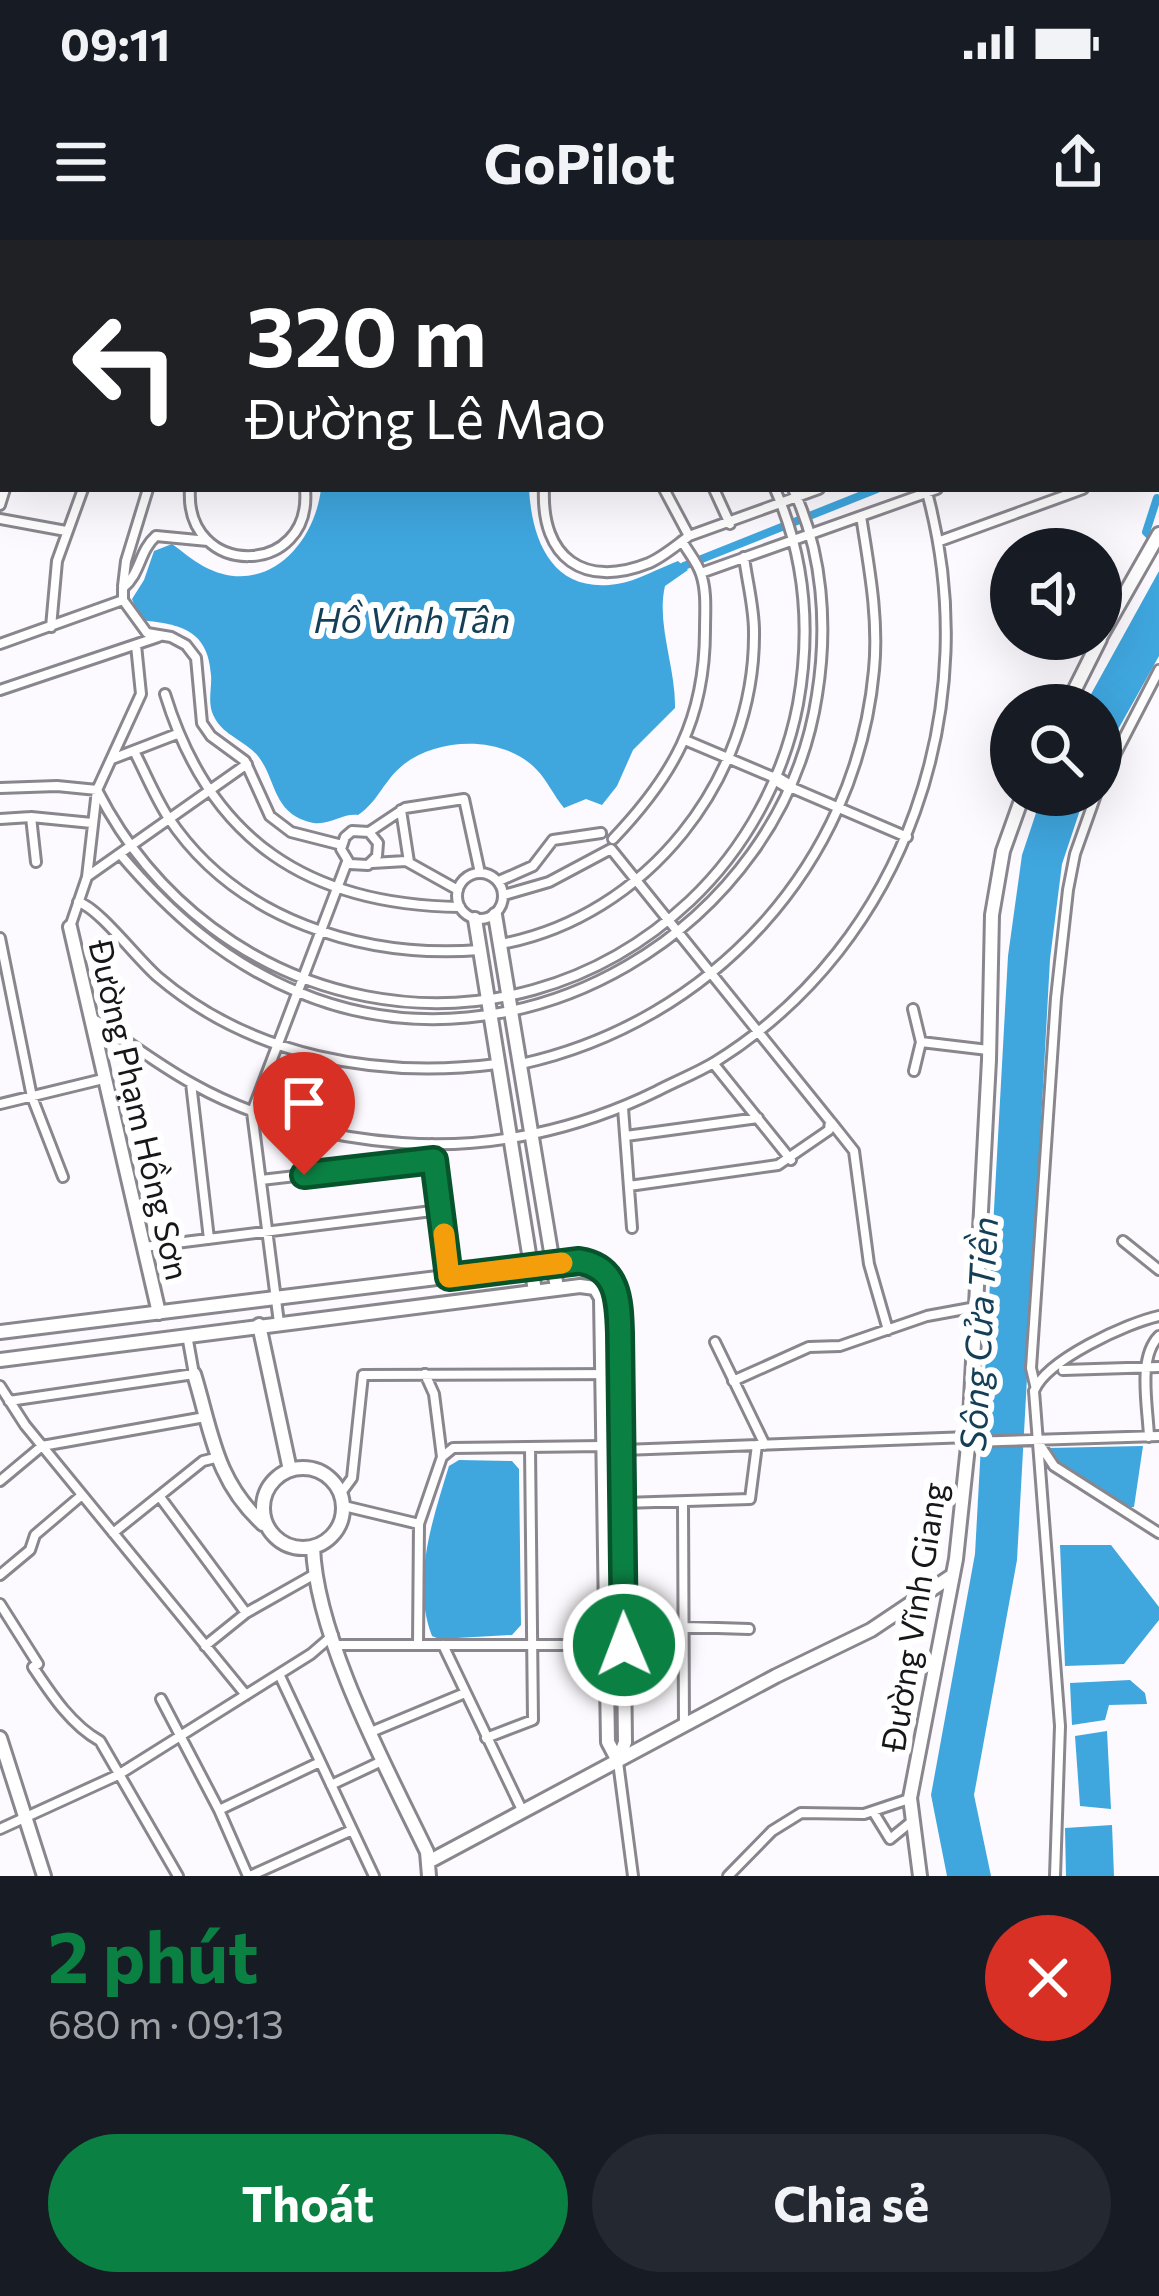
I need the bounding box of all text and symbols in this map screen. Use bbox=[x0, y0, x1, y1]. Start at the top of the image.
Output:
text: 09:11 bbox=[60, 15, 170, 70]
icon: menu bbox=[48, 129, 114, 195]
text: GoPilot bbox=[484, 129, 675, 195]
icon: share bbox=[1045, 129, 1111, 195]
text: 320 m bbox=[246, 282, 487, 384]
icon: left bbox=[48, 288, 204, 444]
text: Đường Lê Mao bbox=[246, 384, 606, 450]
map controls bbox=[990, 528, 1122, 816]
button: sound bbox=[990, 528, 1122, 660]
water label: Hồ Vinh Tân bbox=[314, 596, 510, 640]
button: search bbox=[990, 684, 1122, 816]
street label: Đường Phạm Hồng Sơn bbox=[81, 935, 200, 1284]
pin bbox=[253, 1052, 355, 1175]
icon: arrive bbox=[271, 1070, 337, 1136]
water label: Sông Cửa Tiền bbox=[949, 1215, 1005, 1452]
street label: Đường Vĩnh Giang bbox=[871, 1479, 954, 1755]
position arrow bbox=[561, 1582, 687, 1708]
text: 2 phút bbox=[48, 1910, 259, 1998]
button: close bbox=[985, 1915, 1111, 2041]
text: 680 m · 09:13 bbox=[48, 1999, 284, 2047]
button: Thoát bbox=[48, 2134, 568, 2272]
button: Chia sẻ bbox=[592, 2134, 1111, 2272]

